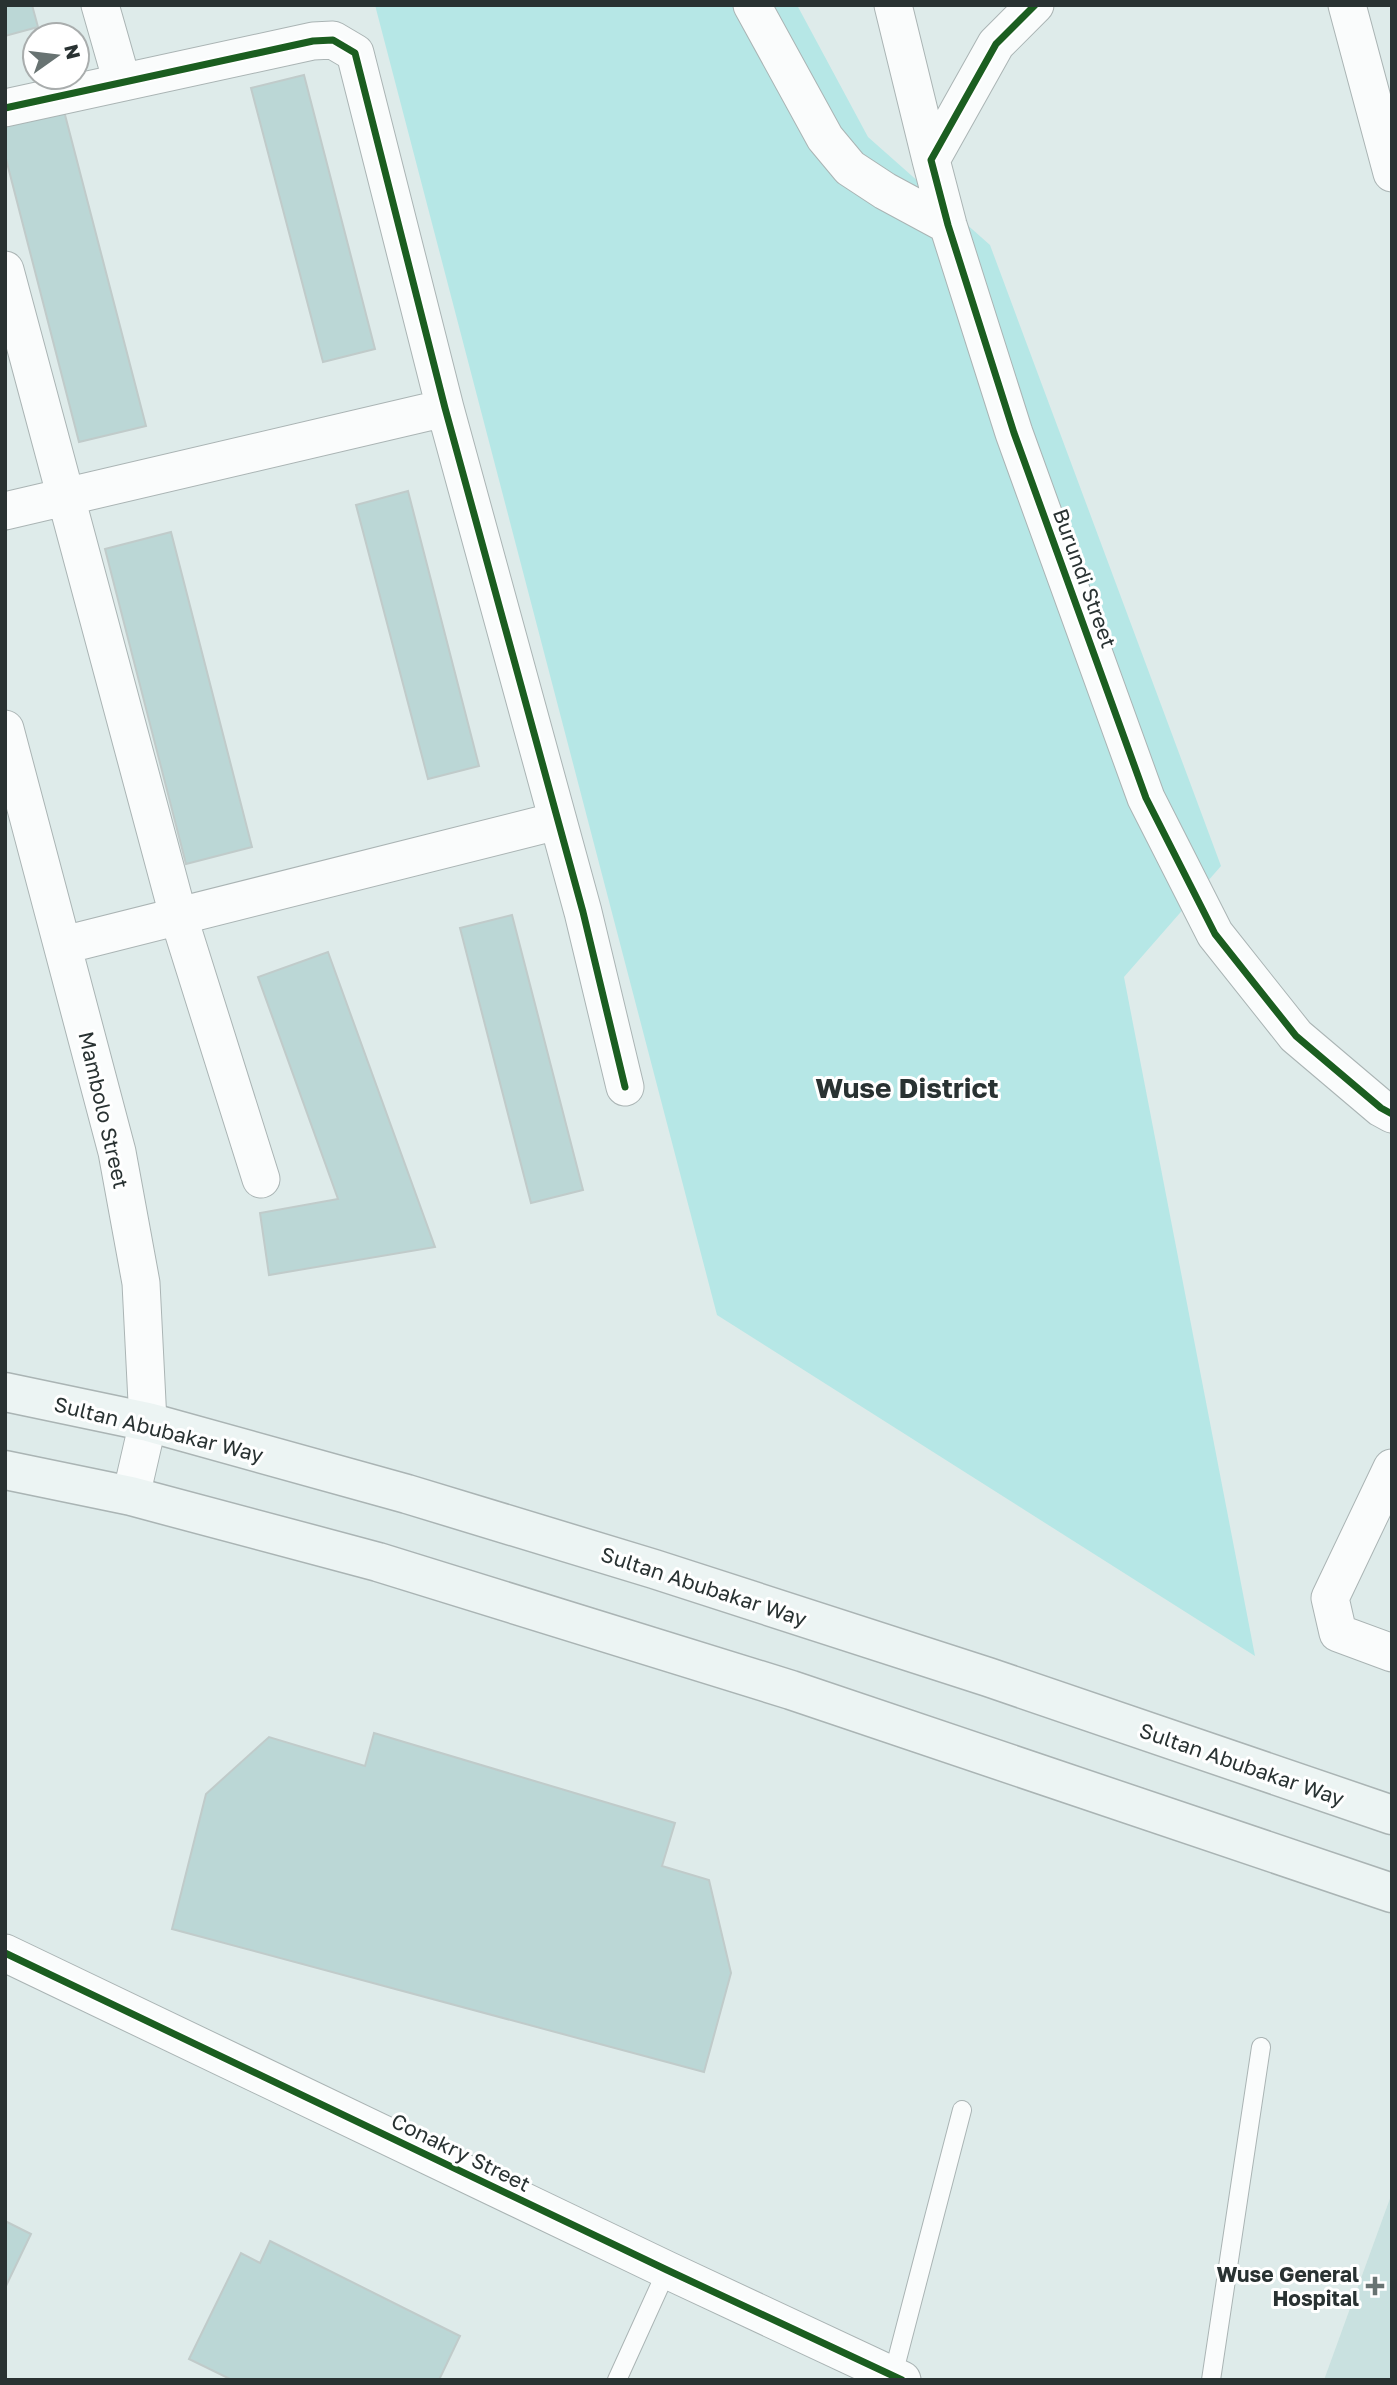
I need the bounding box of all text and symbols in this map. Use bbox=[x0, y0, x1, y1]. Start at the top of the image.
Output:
north arrow bbox=[21, 21, 91, 91]
text: N bbox=[60, 42, 86, 62]
street label: Burundi Street bbox=[1048, 505, 1122, 651]
street label: Mambolo Street bbox=[73, 1029, 135, 1191]
district label: Wuse District bbox=[815, 1071, 999, 1104]
street label: Sultan Abubakar Way bbox=[52, 1390, 267, 1468]
street label: Sultan Abubakar Way bbox=[598, 1540, 810, 1632]
street label: Sultan Abubakar Way bbox=[1136, 1717, 1348, 1811]
street label: Conakry Street bbox=[387, 2107, 535, 2197]
place label: Wuse General Hospital bbox=[1217, 2261, 1359, 2311]
marker: Wuse General Hospital bbox=[1365, 2276, 1385, 2296]

